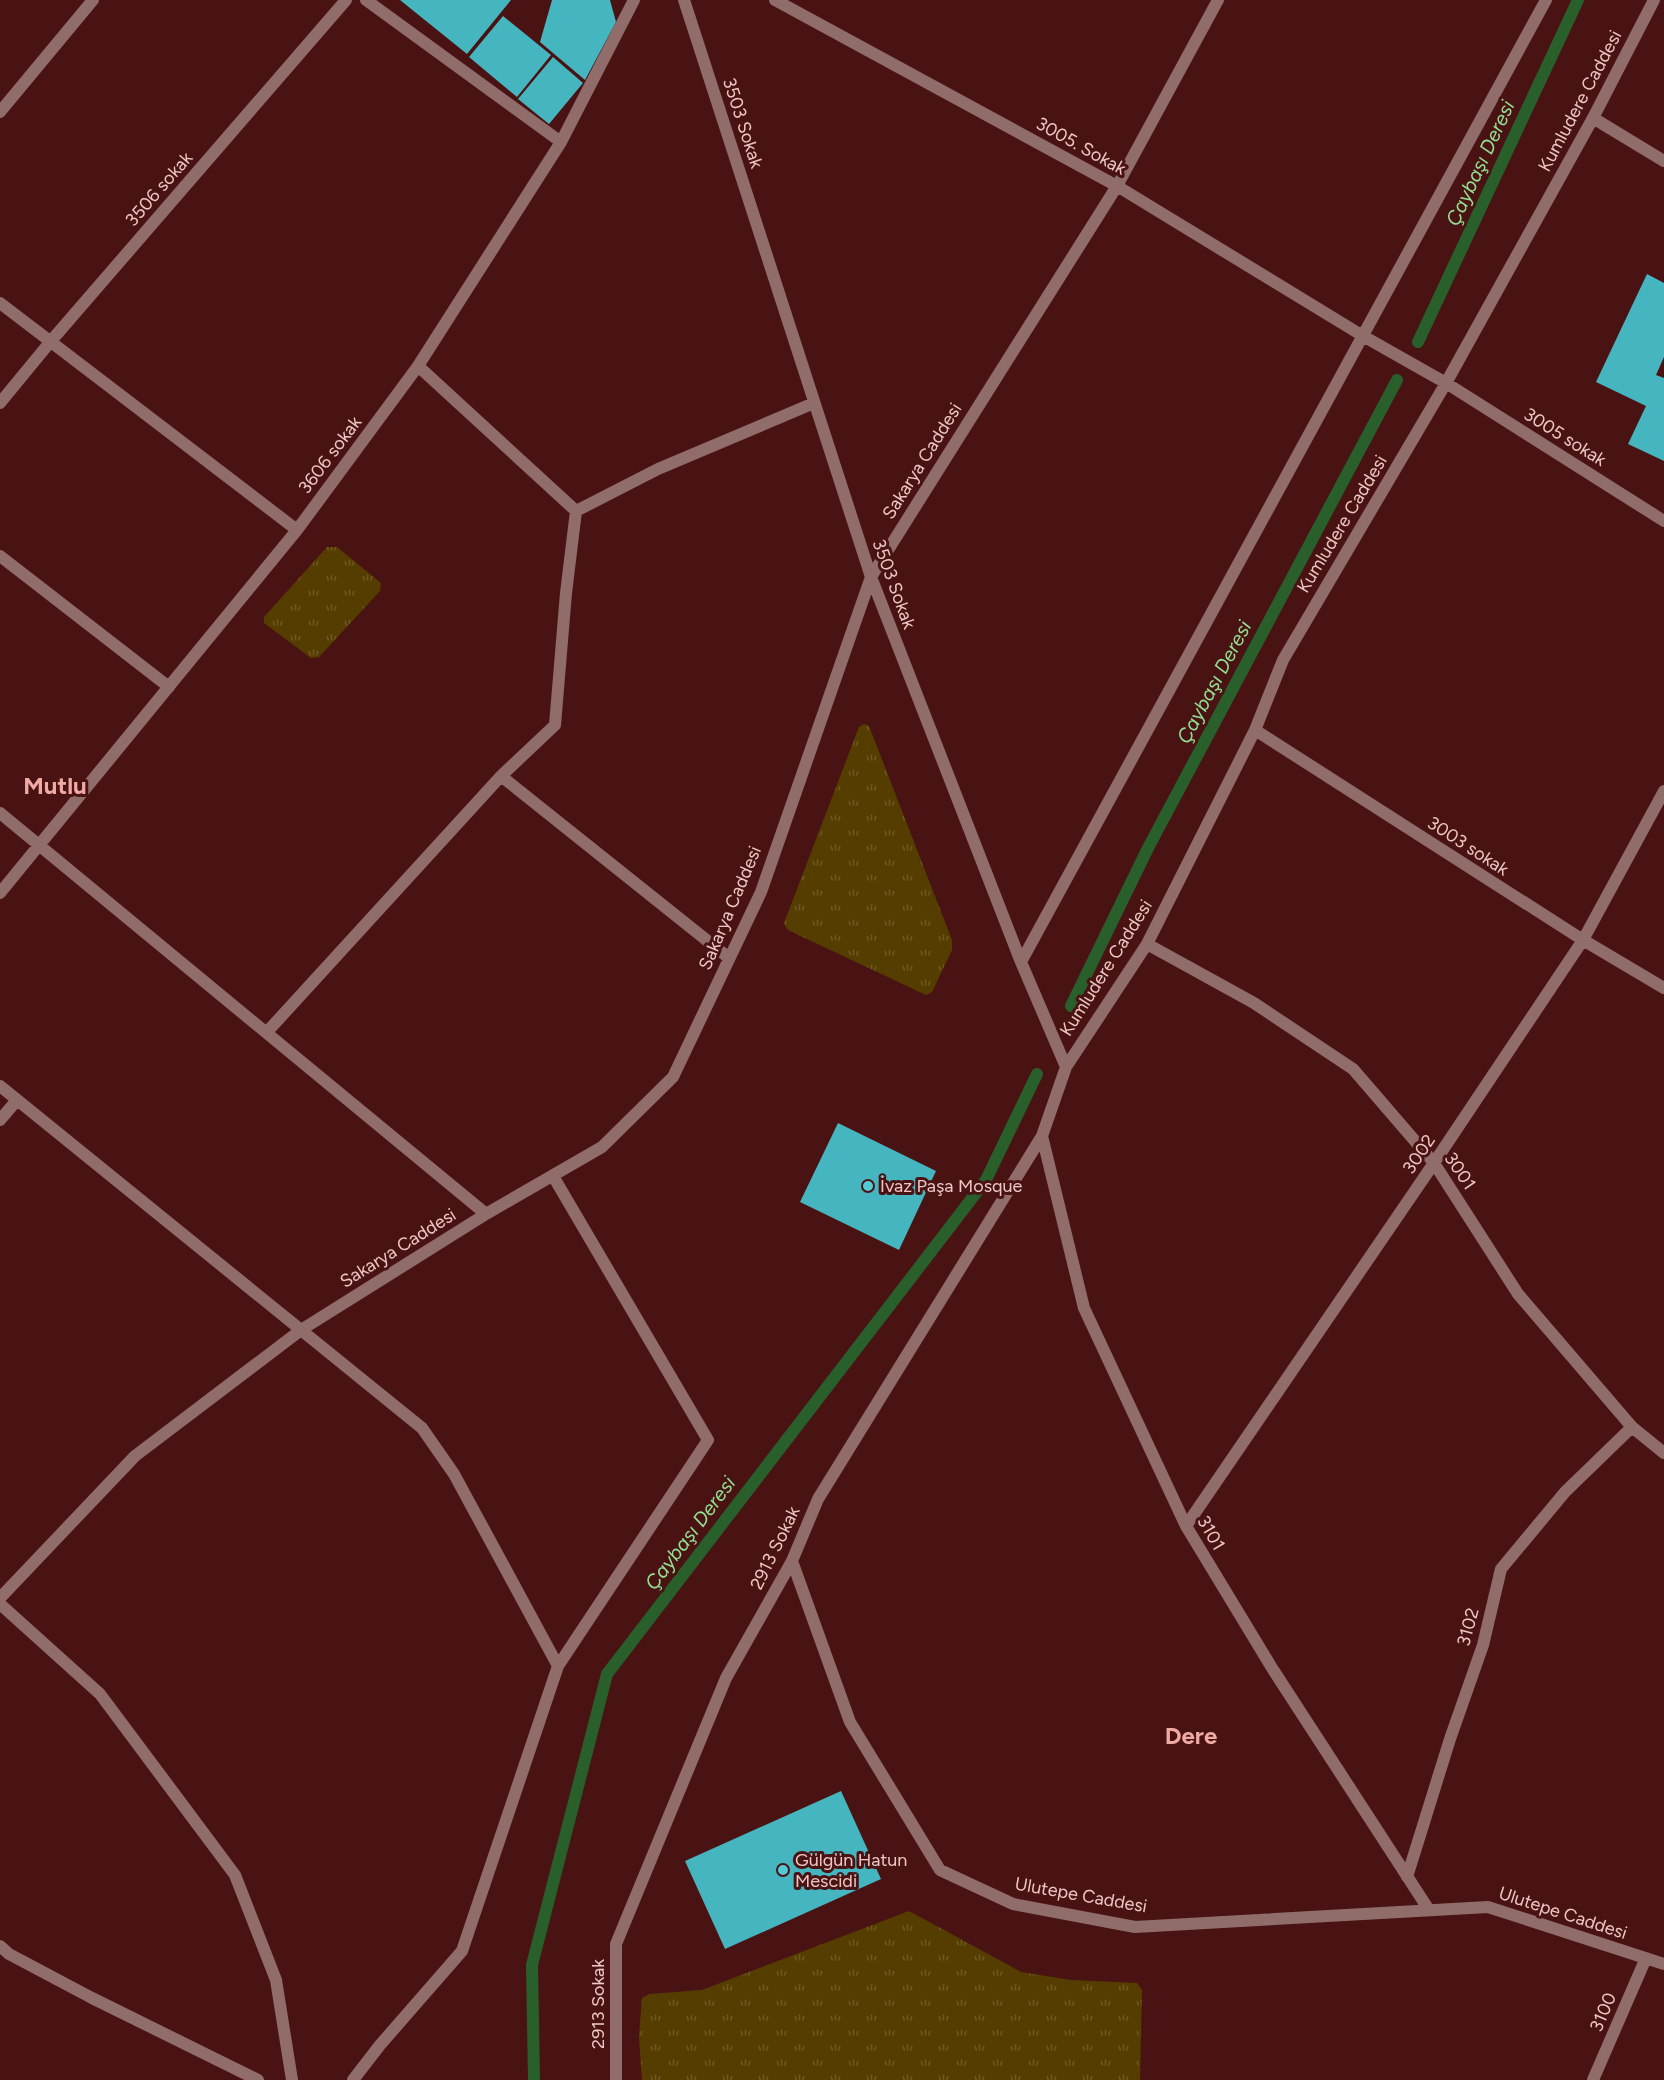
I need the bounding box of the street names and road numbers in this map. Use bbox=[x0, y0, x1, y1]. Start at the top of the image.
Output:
street label: Kumludere Caddesi bbox=[1534, 27, 1626, 175]
street label: 3503 Sokak bbox=[718, 75, 768, 171]
street label: 3005. Sokak bbox=[1032, 112, 1130, 180]
street label: 3506 sokak bbox=[121, 147, 198, 231]
street label: Sakarya Caddesi bbox=[878, 399, 966, 523]
street label: 3005 sokak bbox=[1520, 403, 1610, 471]
street label: 3606 sokak bbox=[294, 412, 366, 498]
street label: Kumludere Caddesi bbox=[1292, 451, 1392, 597]
street label: 3503 Sokak bbox=[868, 536, 920, 632]
street label: 3003 sokak bbox=[1423, 812, 1513, 881]
street label: Sakarya Caddesi bbox=[694, 843, 766, 973]
street label: Kumludere Caddesi bbox=[1055, 896, 1157, 1040]
street label: 3002 bbox=[1398, 1130, 1440, 1178]
street label: 3001 bbox=[1440, 1148, 1480, 1194]
street label: Sakarya Caddesi bbox=[336, 1204, 460, 1292]
street label: 2913 Sokak bbox=[745, 1503, 805, 1593]
street label: 3101 bbox=[1192, 1512, 1230, 1554]
street label: 3102 bbox=[1452, 1605, 1484, 1649]
street label: Ulutepe Caddesi bbox=[1013, 1873, 1149, 1917]
street label: Ulutepe Caddesi bbox=[1496, 1882, 1630, 1944]
street label: 2913 Sokak bbox=[587, 1959, 609, 2049]
street label: 3100 bbox=[1585, 1989, 1621, 2035]

